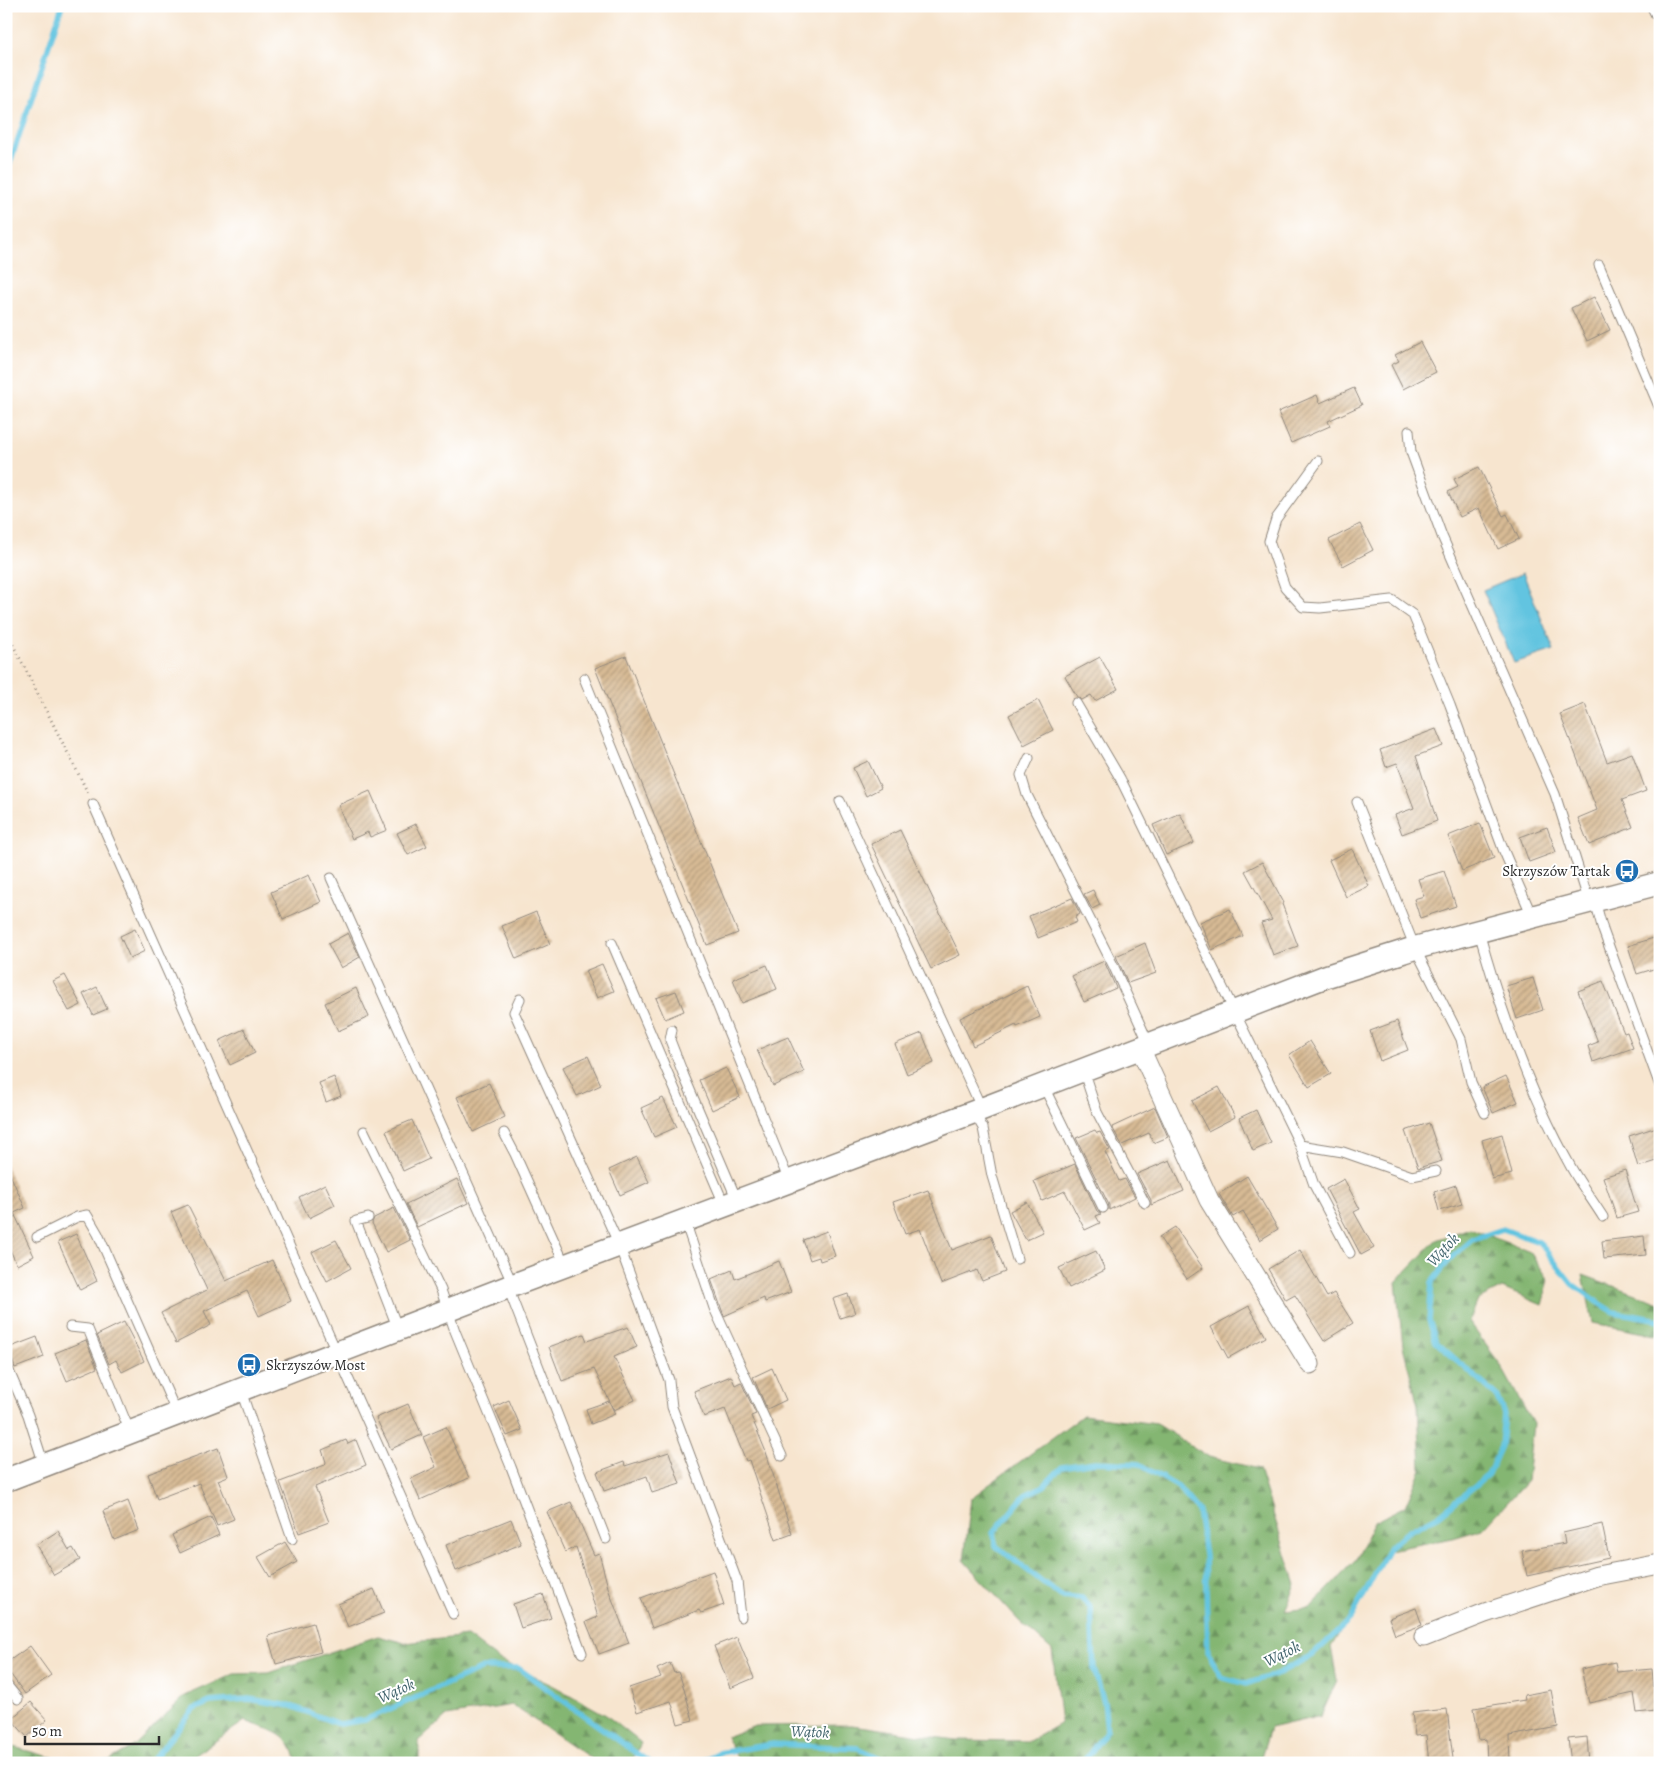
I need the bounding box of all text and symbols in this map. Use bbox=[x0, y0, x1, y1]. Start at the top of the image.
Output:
bus stop icon: Skrzyszów Tartak bbox=[1614, 858, 1640, 884]
place label: Skrzyszów Tartak bbox=[1502, 861, 1611, 881]
water label: Wątok bbox=[1422, 1228, 1464, 1272]
bus stop icon: Skrzyszów Most bbox=[236, 1352, 262, 1378]
place label: Skrzyszów Most bbox=[266, 1355, 365, 1375]
water label: Wątok bbox=[1260, 1636, 1304, 1672]
water label: Wątok bbox=[374, 1673, 418, 1709]
scale bar bbox=[25, 1714, 159, 1746]
water label: Wątok bbox=[790, 1720, 830, 1744]
text: 50 m bbox=[32, 1721, 62, 1741]

